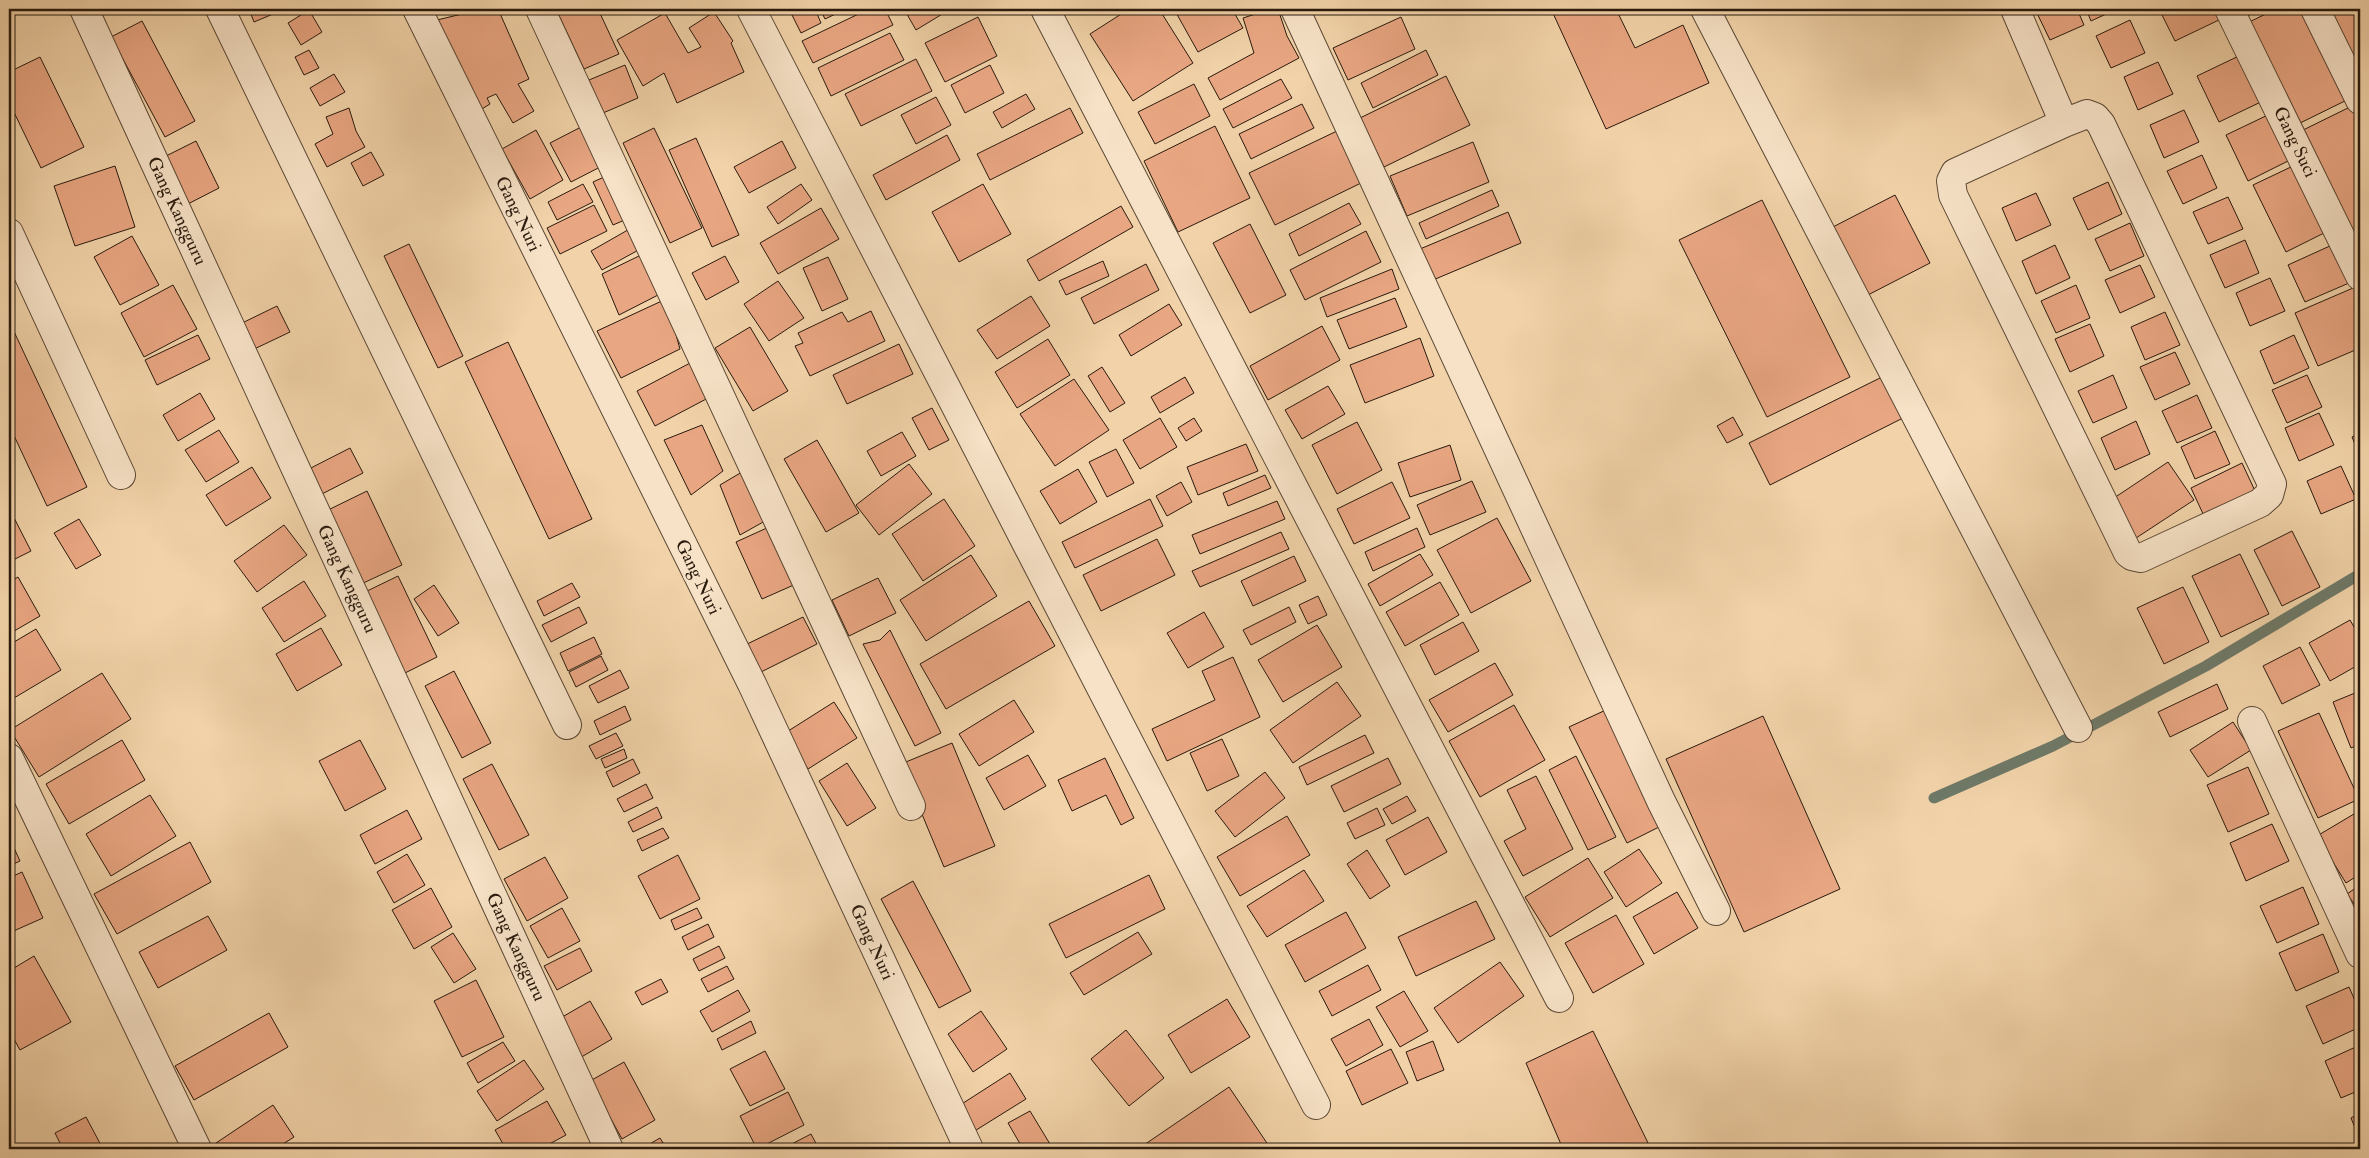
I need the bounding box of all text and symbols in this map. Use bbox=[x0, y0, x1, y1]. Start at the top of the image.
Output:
street label: Gang Suci bbox=[2268, 103, 2322, 181]
street label: Gang Kangguru bbox=[142, 153, 212, 269]
street label: Gang Nuri bbox=[490, 173, 546, 256]
street label: Gang Kangguru bbox=[312, 521, 382, 637]
street label: Gang Nuri bbox=[670, 536, 726, 619]
street label: Gang Kangguru bbox=[481, 889, 551, 1005]
street label: Gang Nuri bbox=[844, 900, 900, 984]

